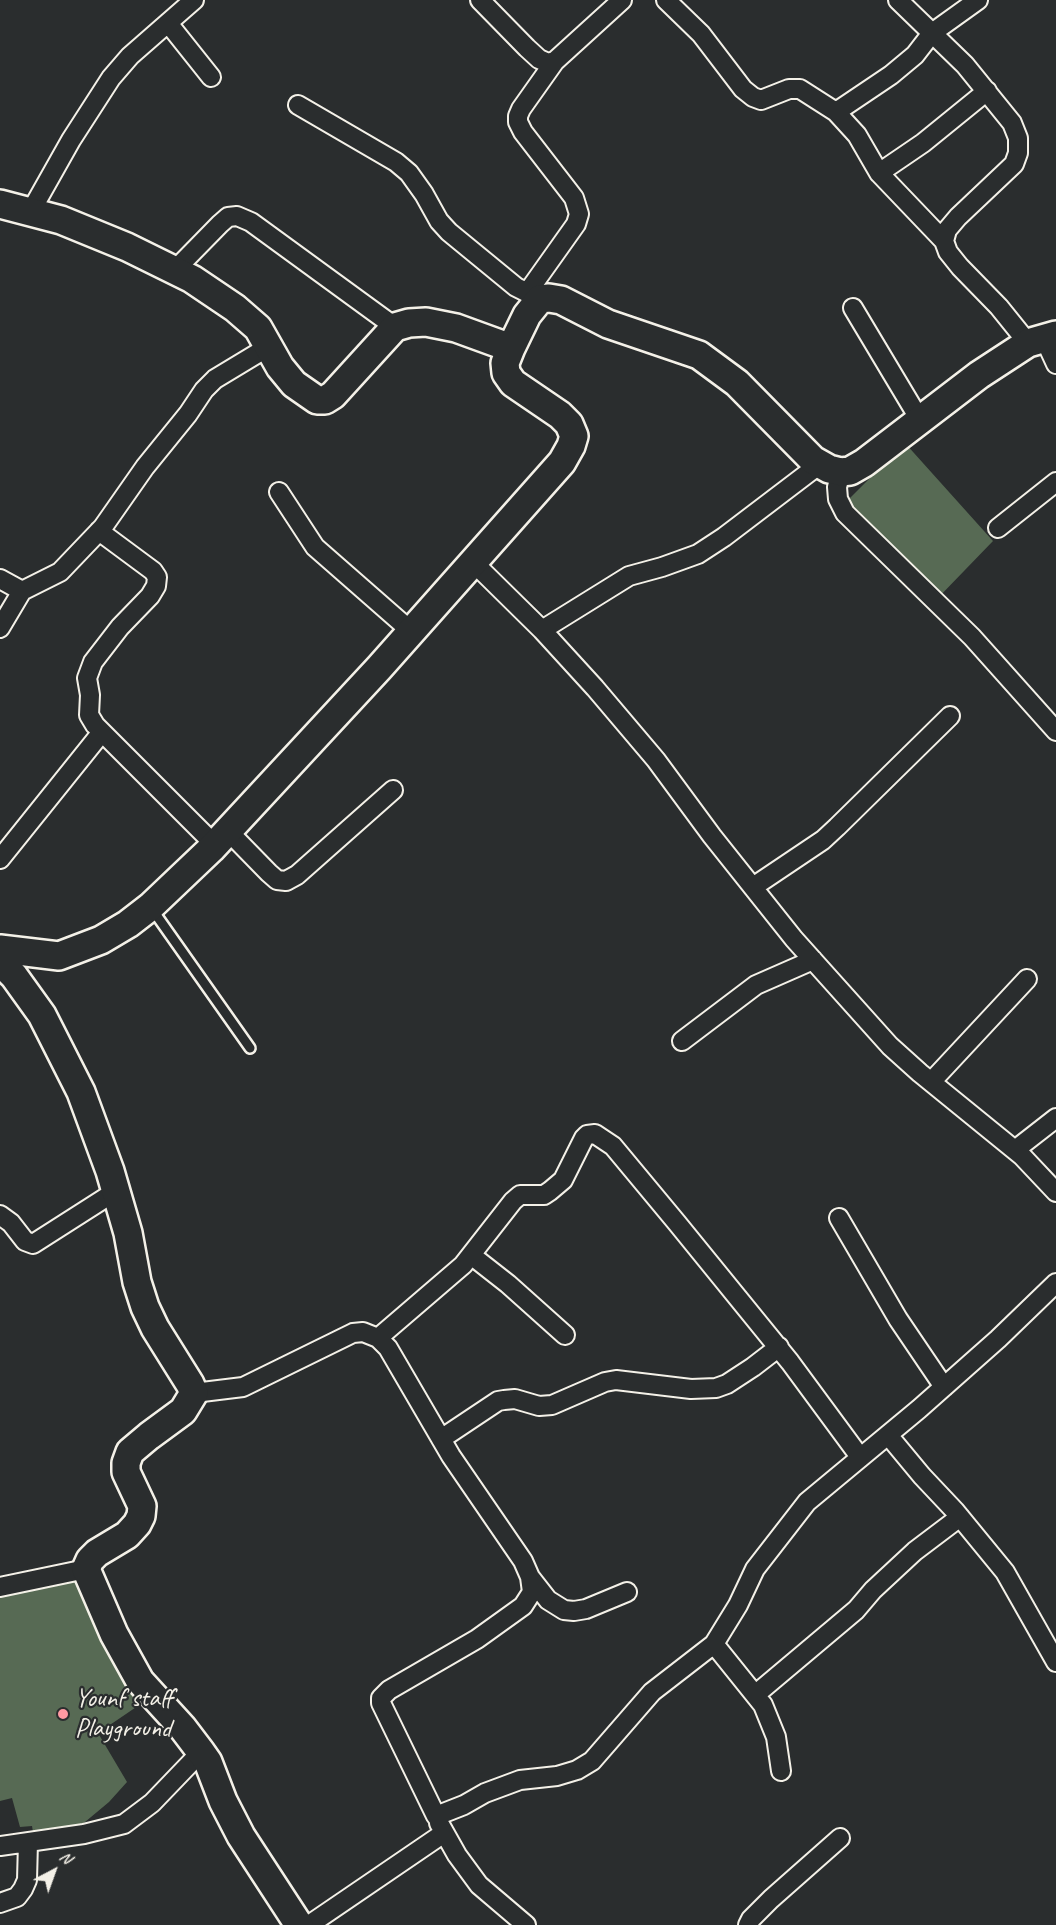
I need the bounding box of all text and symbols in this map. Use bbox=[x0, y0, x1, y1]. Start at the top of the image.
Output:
place label: Younf staff Playground bbox=[75, 1683, 173, 1744]
marker: Younf staff Playground bbox=[56, 1707, 70, 1721]
north arrow bbox=[24, 1841, 84, 1901]
text: N bbox=[56, 1847, 76, 1868]

